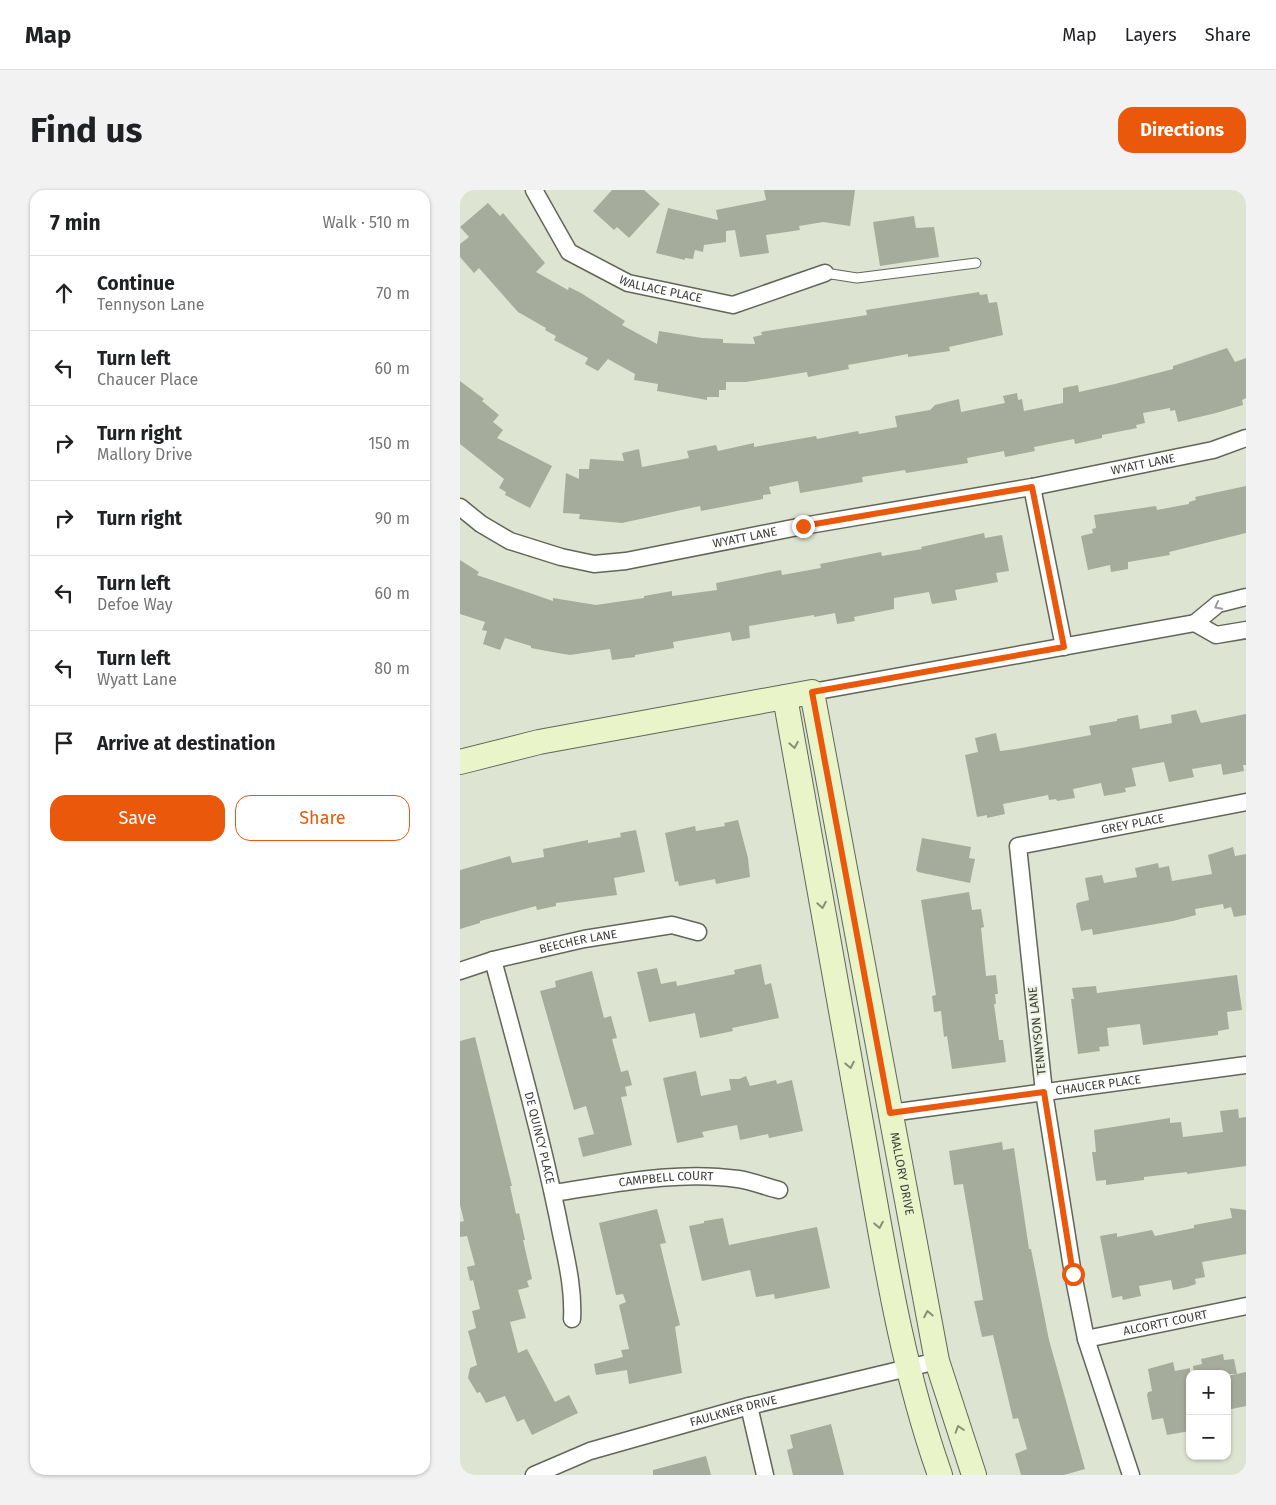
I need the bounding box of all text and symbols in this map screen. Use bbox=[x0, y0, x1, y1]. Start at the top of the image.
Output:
text: Map bbox=[25, 21, 71, 49]
text: Map bbox=[1062, 24, 1097, 46]
text: Layers bbox=[1125, 24, 1177, 46]
text: Share bbox=[1205, 24, 1251, 46]
button: Directions bbox=[1118, 107, 1246, 153]
text: Find us bbox=[30, 109, 142, 151]
text: 7 min bbox=[50, 210, 101, 236]
text: Walk · 510 m bbox=[323, 213, 410, 232]
text: Continue bbox=[97, 272, 175, 295]
street label: WALLACE PLACE bbox=[617, 273, 703, 305]
icon: ahead bbox=[50, 279, 78, 307]
text: 70 m bbox=[376, 284, 410, 303]
text: Tennyson Lane bbox=[97, 295, 205, 314]
text: Turn left bbox=[97, 347, 171, 370]
icon: left bbox=[50, 354, 78, 382]
text: 60 m bbox=[375, 359, 410, 378]
text: Chaucer Place bbox=[97, 370, 198, 389]
text: Turn right bbox=[97, 422, 182, 445]
icon: right bbox=[50, 429, 78, 457]
text: 150 m bbox=[368, 434, 410, 453]
text: Mallory Drive bbox=[97, 445, 192, 464]
street label: WYATT LANE bbox=[1110, 451, 1176, 478]
icon: right bbox=[50, 504, 78, 532]
text: Turn right bbox=[97, 507, 182, 530]
text: 90 m bbox=[375, 509, 410, 528]
route end bbox=[792, 515, 815, 538]
street label: WYATT LANE bbox=[711, 524, 778, 551]
text: Turn left bbox=[97, 572, 171, 595]
icon: left bbox=[50, 579, 78, 607]
text: 60 m bbox=[375, 584, 410, 603]
text: Defoe Way bbox=[97, 595, 173, 614]
one-way arrow bbox=[1215, 600, 1224, 610]
text: Turn left bbox=[97, 647, 171, 670]
icon: left bbox=[50, 654, 78, 682]
text: 80 m bbox=[374, 659, 410, 678]
text: Wyatt Lane bbox=[97, 670, 177, 689]
icon: arrive bbox=[50, 729, 78, 757]
text: Arrive at destination bbox=[97, 732, 276, 755]
one-way arrow bbox=[788, 740, 798, 749]
button: Save bbox=[50, 795, 225, 841]
button: Share bbox=[235, 795, 410, 841]
street label: GREY PLACE bbox=[1100, 811, 1165, 837]
one-way arrow bbox=[816, 900, 826, 909]
street label: BEECHER LANE bbox=[538, 927, 618, 956]
street label: TENNYSON LANE bbox=[1025, 986, 1049, 1076]
one-way arrow bbox=[845, 1060, 855, 1069]
street label: CHAUCER PLACE bbox=[1055, 1072, 1142, 1098]
street label: DE QUINCY PLACE bbox=[522, 1090, 557, 1186]
street label: MALLORY DRIVE bbox=[887, 1131, 917, 1216]
street label: CAMPBELL COURT bbox=[618, 1169, 714, 1190]
one-way arrow bbox=[873, 1220, 883, 1229]
route start bbox=[1062, 1263, 1085, 1286]
street label: ALCORTT COURT bbox=[1122, 1307, 1210, 1338]
one-way arrow bbox=[923, 1309, 933, 1318]
map controls bbox=[1186, 1370, 1231, 1460]
button: + bbox=[1186, 1370, 1231, 1415]
street label: FAULKNER DRIVE bbox=[688, 1393, 779, 1429]
button: − bbox=[1186, 1415, 1231, 1460]
one-way arrow bbox=[955, 1425, 965, 1433]

